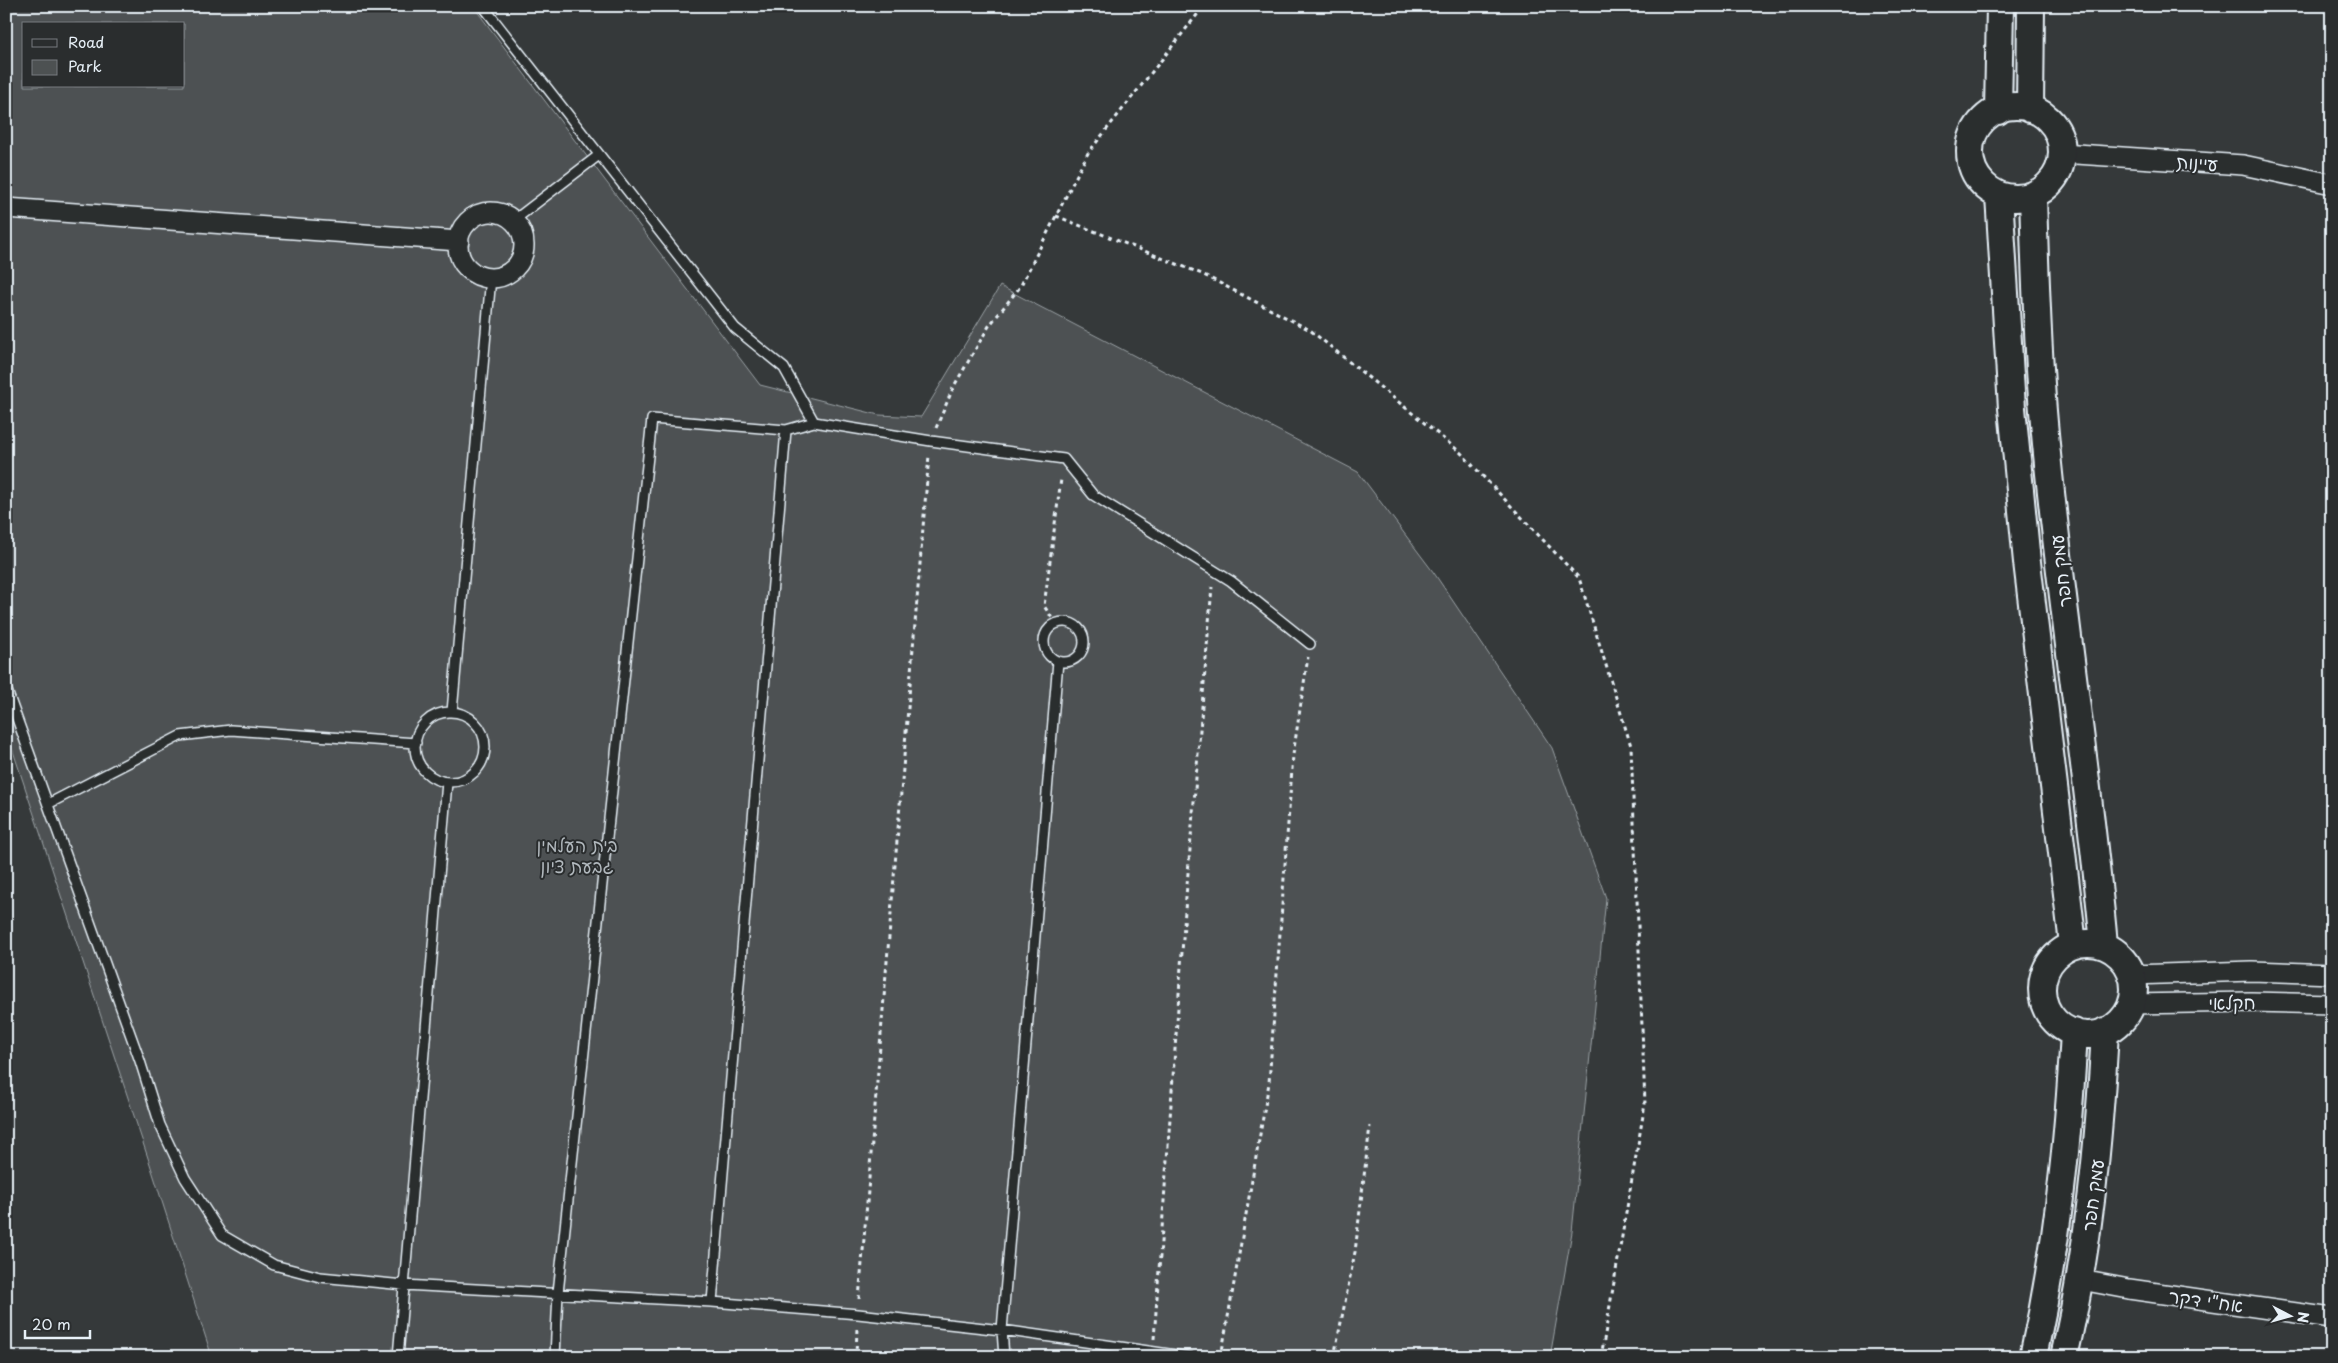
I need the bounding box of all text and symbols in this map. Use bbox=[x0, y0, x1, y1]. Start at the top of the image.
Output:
legend bbox=[22, 22, 185, 88]
text: Road bbox=[68, 30, 104, 53]
text: Park bbox=[68, 54, 102, 77]
street label: עיינות bbox=[2175, 147, 2219, 177]
street label: עמק חפר bbox=[2042, 533, 2078, 609]
park label: בית העלמין גבעת ציון bbox=[536, 831, 618, 879]
street label: חקלאי bbox=[2208, 988, 2256, 1016]
street label: עמק חפר bbox=[2074, 1157, 2110, 1233]
street label: אח"י דקר bbox=[2167, 1281, 2245, 1319]
north arrow bbox=[2266, 1290, 2316, 1340]
scale bar bbox=[25, 1308, 90, 1340]
text: N bbox=[2292, 1311, 2314, 1324]
text: 20 m bbox=[32, 1312, 71, 1335]

